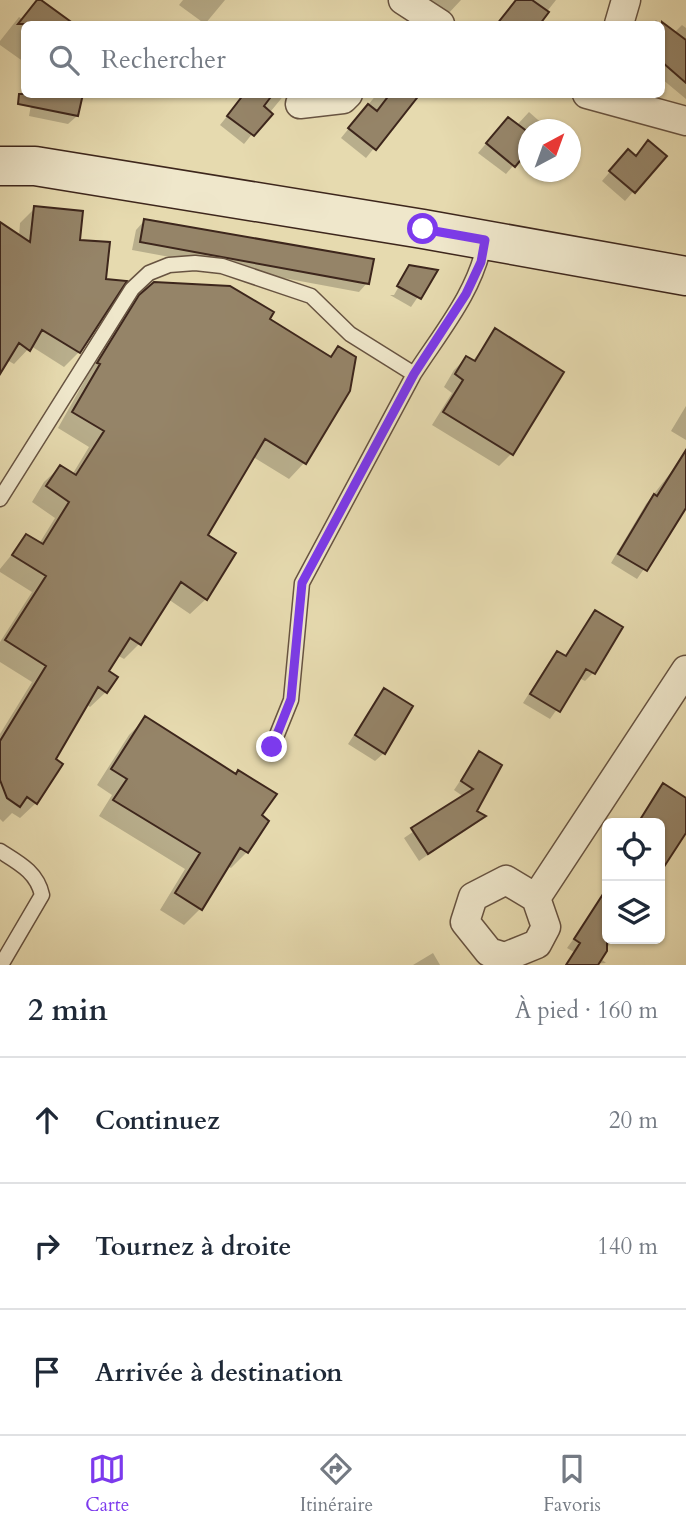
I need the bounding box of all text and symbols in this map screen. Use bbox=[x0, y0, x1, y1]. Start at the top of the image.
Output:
search box bbox=[21, 21, 665, 98]
icon: search bbox=[45, 41, 83, 79]
text: Rechercher bbox=[101, 42, 226, 77]
north arrow bbox=[518, 119, 581, 182]
route start bbox=[407, 213, 438, 244]
route end bbox=[256, 731, 287, 762]
map controls bbox=[602, 818, 665, 944]
button: locate bbox=[602, 818, 665, 881]
button: layers bbox=[602, 881, 665, 944]
text: 2 min bbox=[28, 990, 108, 1031]
text: À pied · 160 m bbox=[515, 995, 658, 1026]
icon: ahead bbox=[28, 1101, 66, 1139]
text: Continuez bbox=[95, 1103, 220, 1138]
text: 20 m bbox=[609, 1105, 658, 1136]
icon: right bbox=[28, 1227, 66, 1265]
text: Tournez à droite bbox=[95, 1229, 291, 1264]
text: 140 m bbox=[597, 1231, 658, 1262]
icon: arrive bbox=[28, 1353, 66, 1391]
text: Arrivée à destination bbox=[95, 1355, 343, 1390]
tab: Carte bbox=[85, 1450, 129, 1518]
tab: Itinéraire bbox=[300, 1450, 373, 1518]
tab: Favoris bbox=[543, 1450, 601, 1518]

